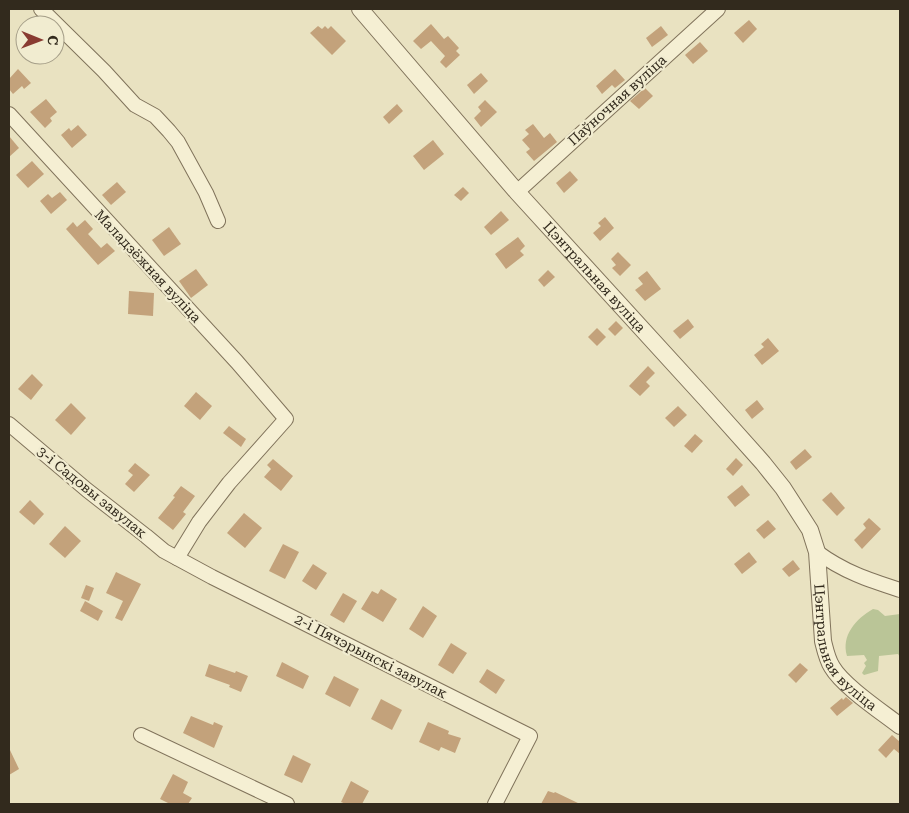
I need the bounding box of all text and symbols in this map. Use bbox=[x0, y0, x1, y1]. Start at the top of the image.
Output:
north arrow bbox=[15, 15, 65, 65]
text: С bbox=[45, 35, 61, 45]
street label: Паўночная вуліца bbox=[565, 51, 670, 148]
street label: Маладзёжная вуліца bbox=[92, 206, 205, 326]
street label: Цэнтральная вуліца bbox=[540, 218, 649, 336]
street label: 3-і Садовы завулак bbox=[34, 443, 150, 541]
street label: Цэнтральная вуліца bbox=[811, 583, 880, 714]
street label: 2-і Пячэрынскі завулак bbox=[292, 611, 450, 701]

